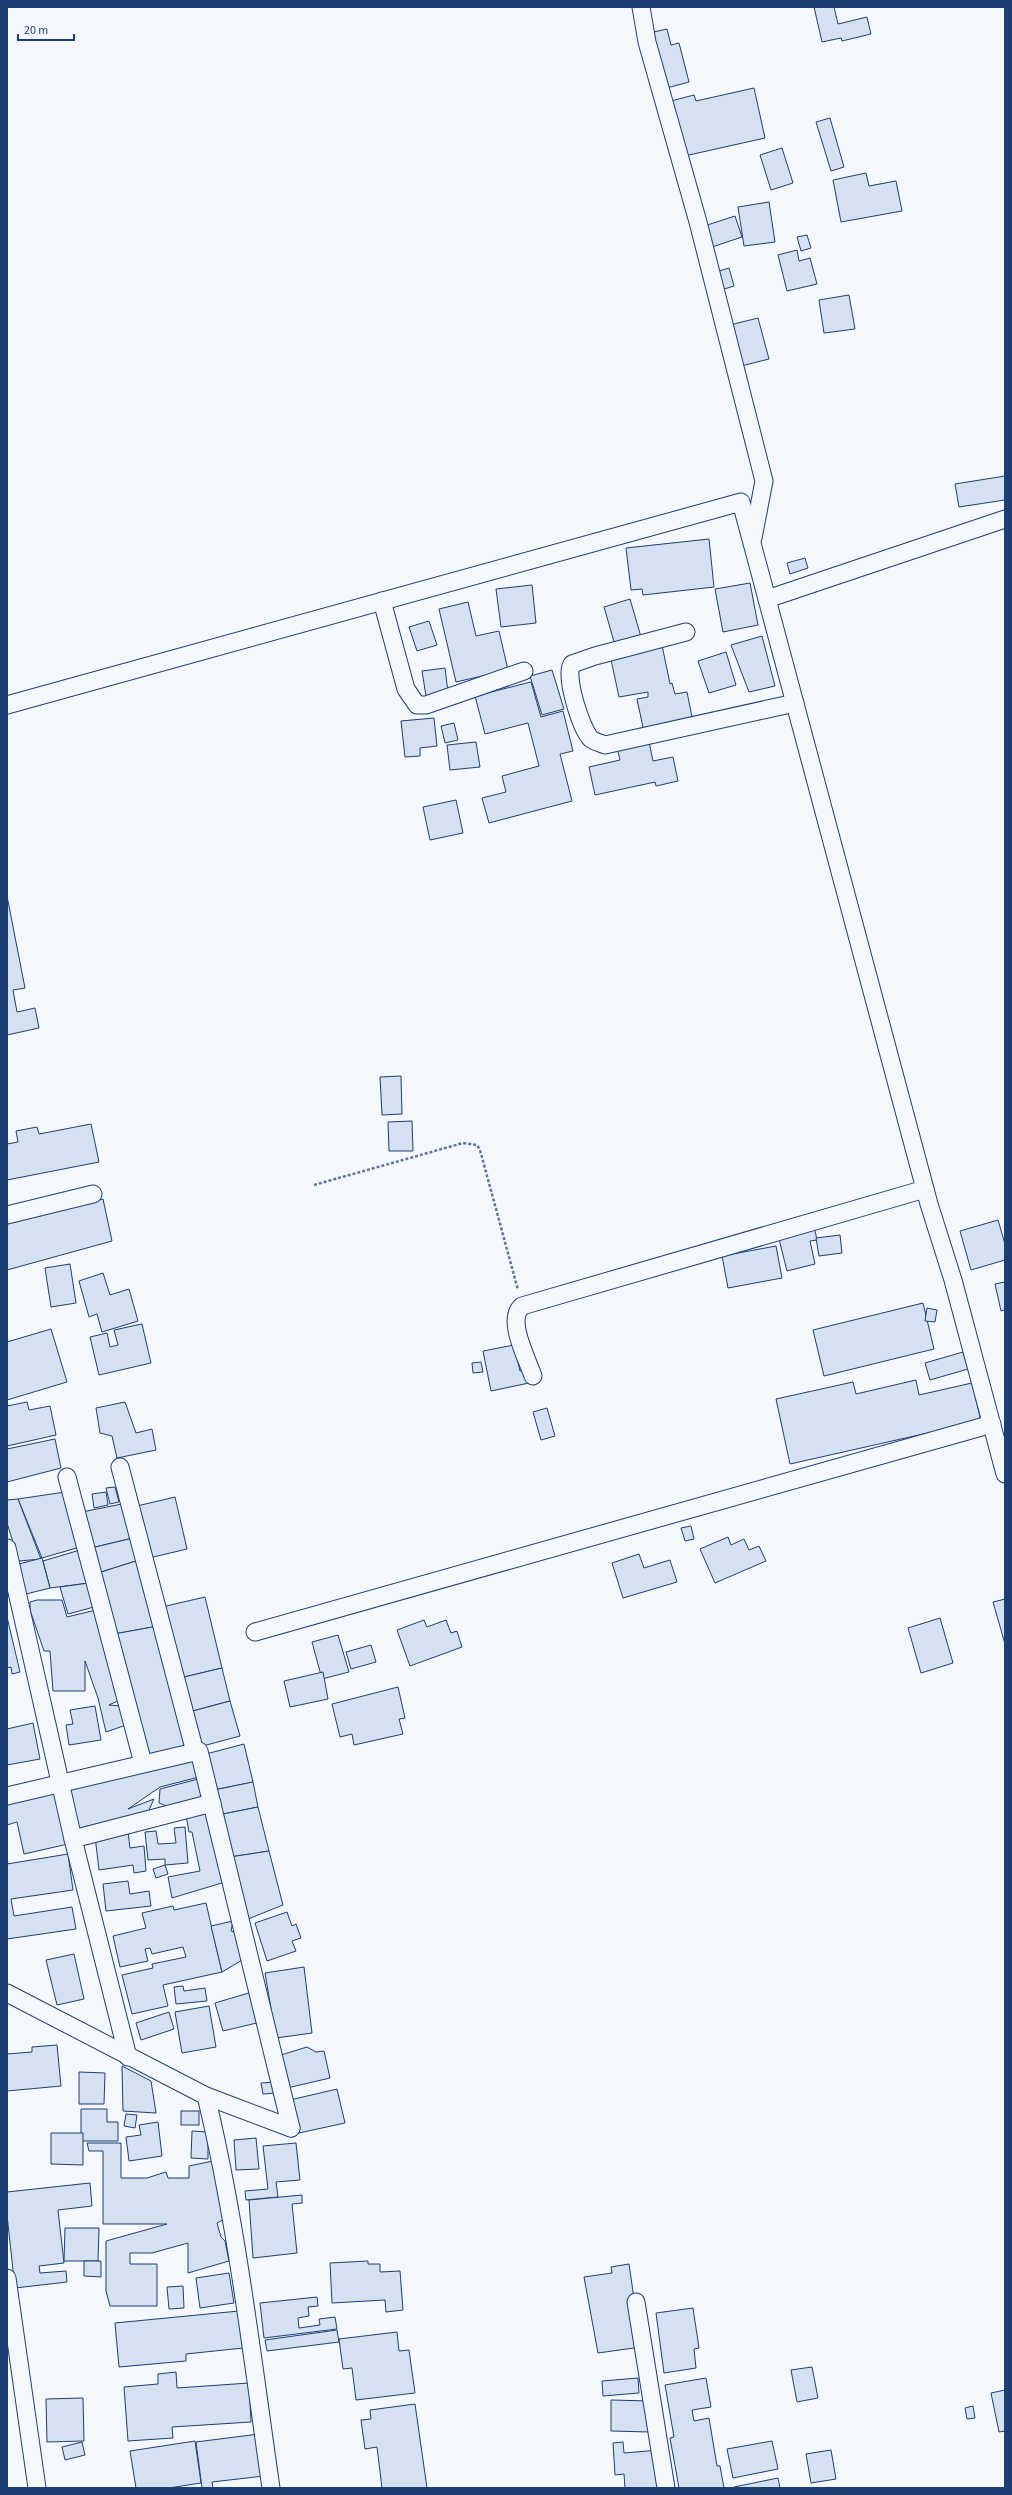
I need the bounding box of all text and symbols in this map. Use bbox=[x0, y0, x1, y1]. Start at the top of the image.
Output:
scale bar bbox=[18, 16, 74, 42]
text: 20 m bbox=[24, 22, 48, 39]

